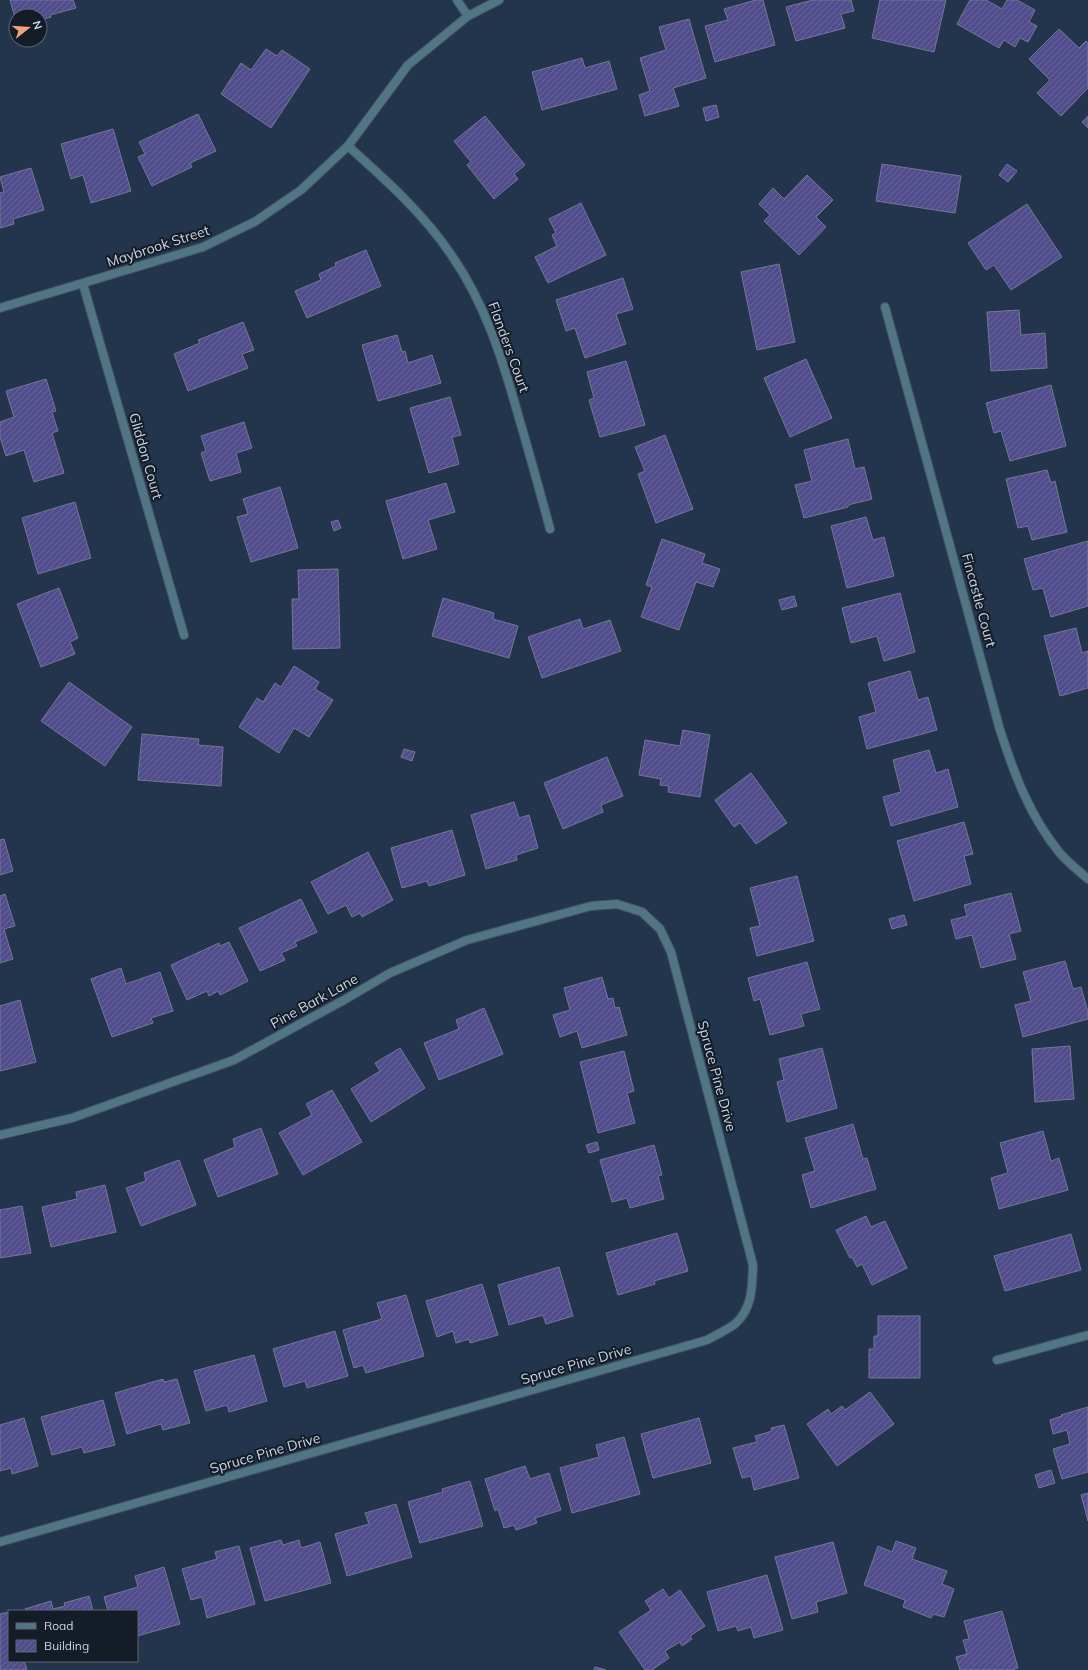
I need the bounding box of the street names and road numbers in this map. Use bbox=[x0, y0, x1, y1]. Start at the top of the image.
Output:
street label: Maybrook Street bbox=[104, 221, 212, 271]
street label: Flanders Court bbox=[484, 299, 534, 395]
street label: Gliddon Court bbox=[125, 411, 167, 501]
street label: Fincastle Court bbox=[958, 551, 1000, 649]
street label: Pine Bark Lane bbox=[267, 969, 361, 1033]
street label: Spruce Pine Drive bbox=[694, 1019, 740, 1133]
street label: Spruce Pine Drive bbox=[519, 1340, 633, 1388]
street label: Spruce Pine Drive bbox=[208, 1429, 322, 1477]

